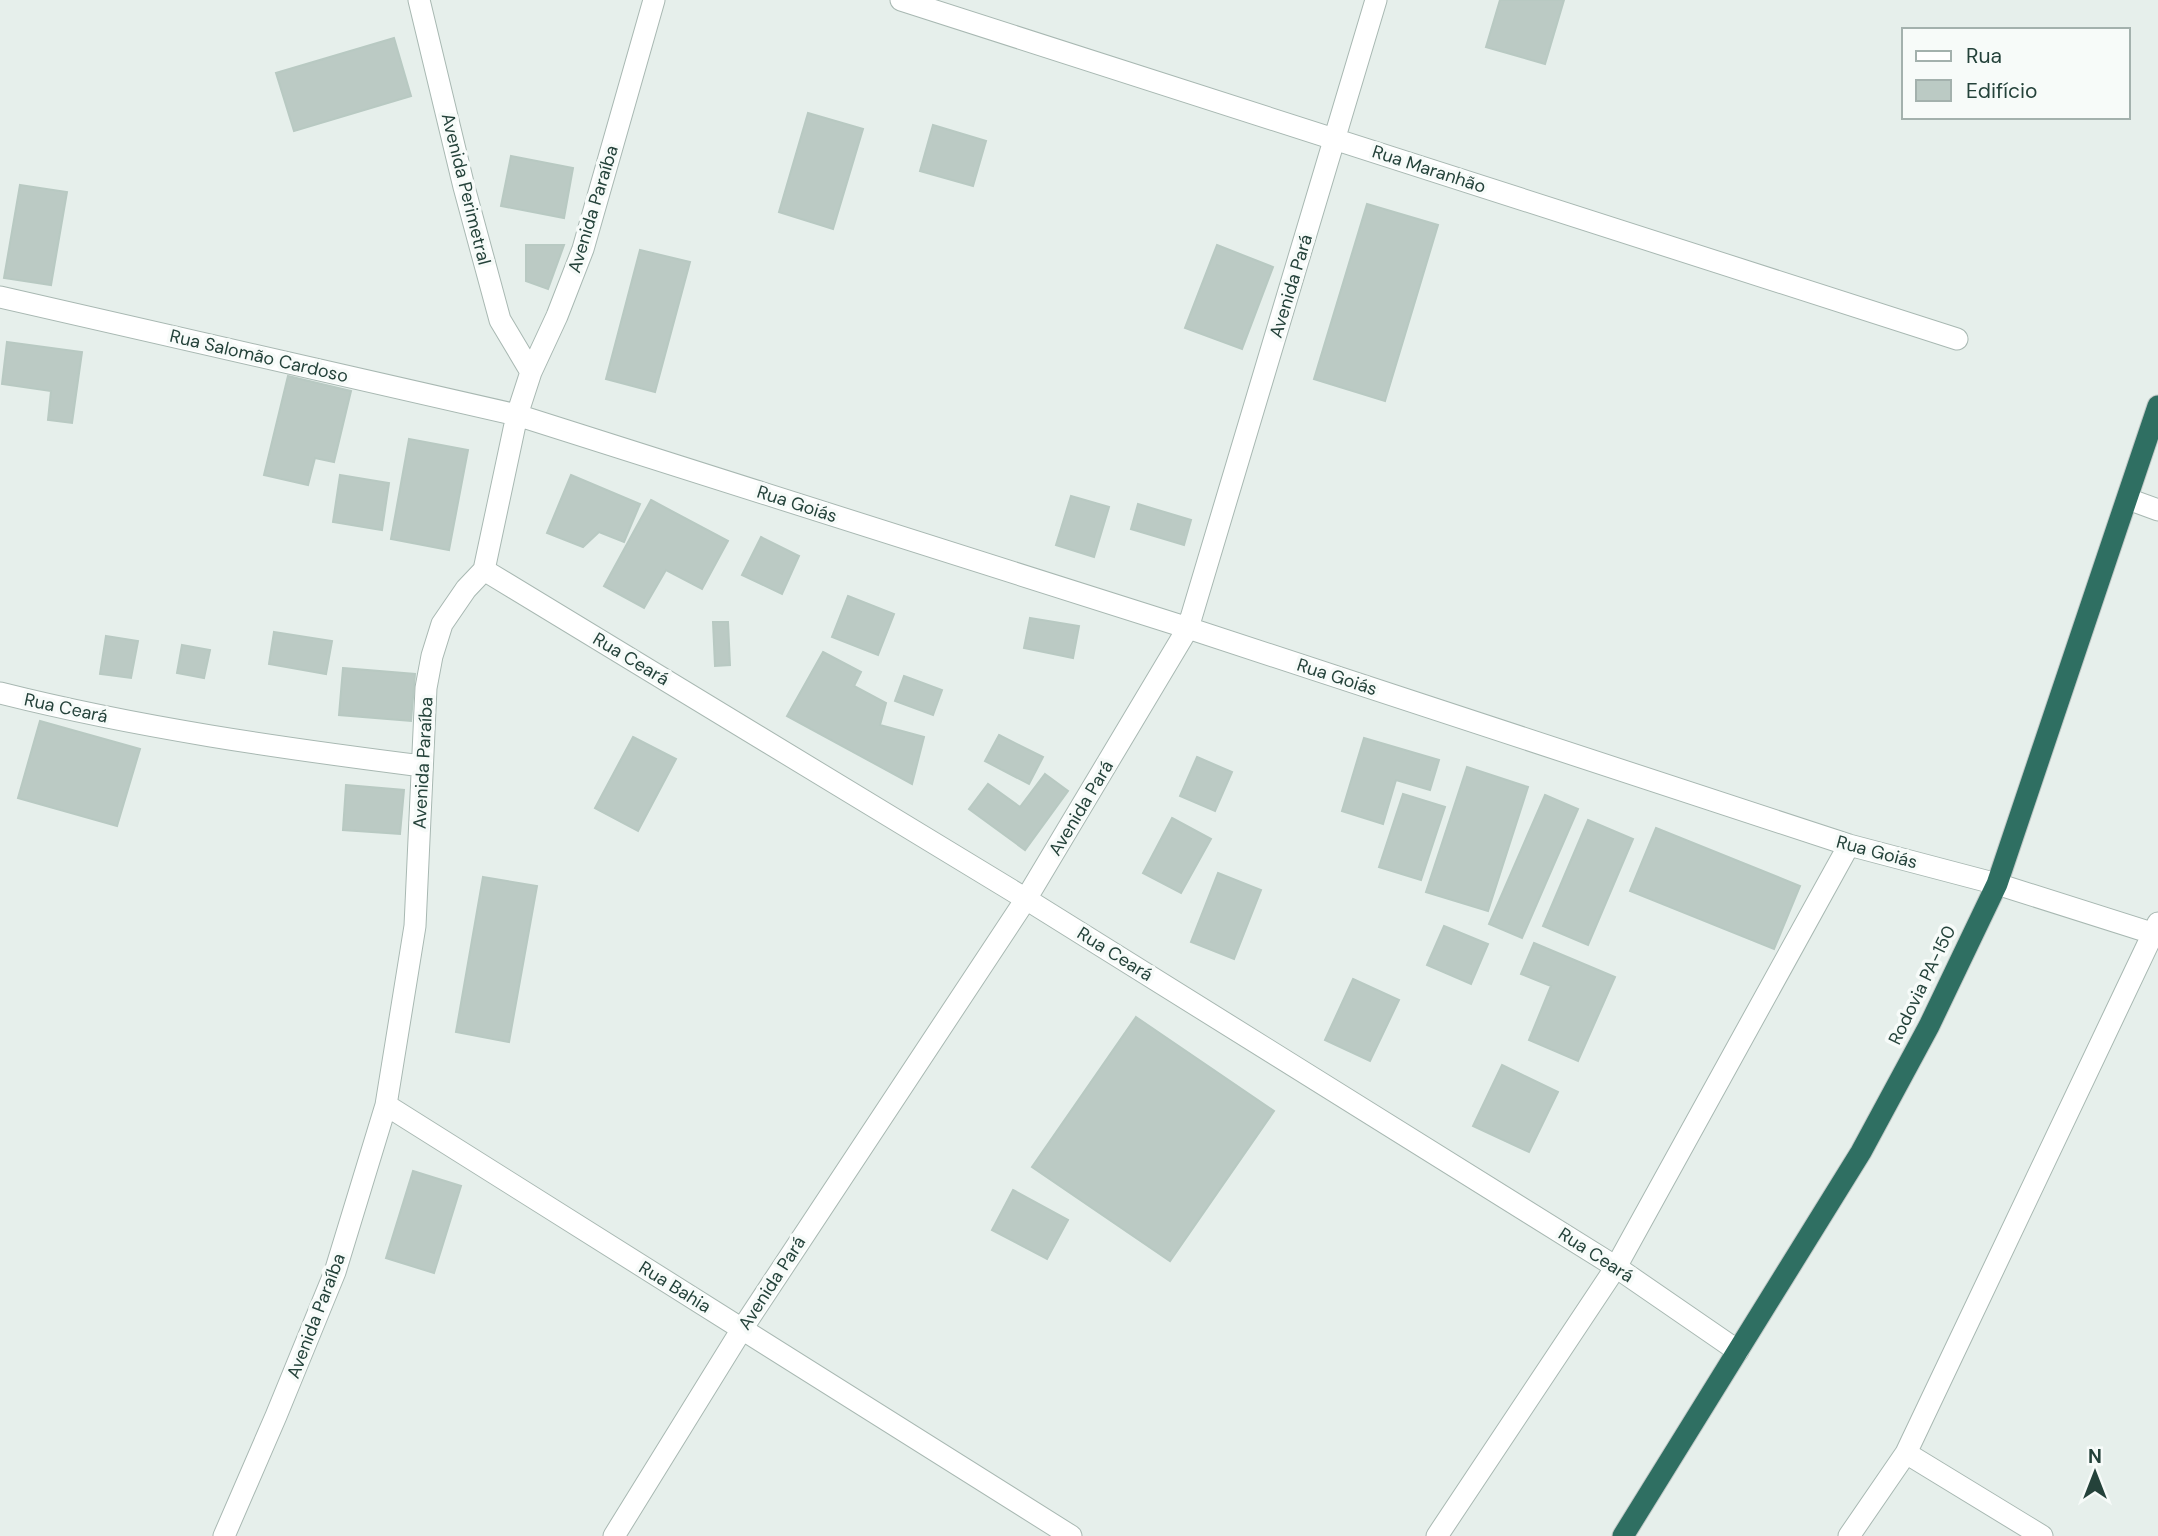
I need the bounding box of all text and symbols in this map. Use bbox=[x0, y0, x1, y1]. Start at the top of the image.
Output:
legend bbox=[1902, 28, 2130, 119]
text: Rua bbox=[1966, 42, 2002, 70]
text: Edifício bbox=[1966, 77, 2037, 105]
street label: Avenida Perimetral bbox=[436, 111, 496, 267]
street label: Rua Maranhão bbox=[1369, 139, 1489, 199]
street label: Avenida Paraíba bbox=[562, 142, 624, 276]
street label: Avenida Pará bbox=[1264, 231, 1318, 341]
street label: Rua Salomão Cardoso bbox=[167, 324, 351, 388]
street label: Rua Goiás bbox=[754, 480, 840, 528]
street label: Rua Ceará bbox=[588, 627, 674, 691]
street label: Rua Goiás bbox=[1294, 653, 1380, 701]
street label: Rua Ceará bbox=[22, 687, 110, 729]
street label: Avenida Paraíba bbox=[408, 696, 438, 830]
street label: Avenida Pará bbox=[1043, 756, 1119, 860]
street label: Rua Goiás bbox=[1834, 830, 1920, 874]
street label: Rua Ceará bbox=[1073, 921, 1157, 987]
street label: Rodovia PA-150 bbox=[1883, 921, 1961, 1049]
street label: Rua Ceará bbox=[1554, 1222, 1638, 1288]
street label: Avenida Pará bbox=[733, 1232, 811, 1334]
street label: Avenida Paraíba bbox=[281, 1250, 351, 1382]
street label: Rua Bahia bbox=[634, 1255, 716, 1319]
north arrow bbox=[2060, 1438, 2130, 1508]
text: N bbox=[2088, 1444, 2102, 1469]

